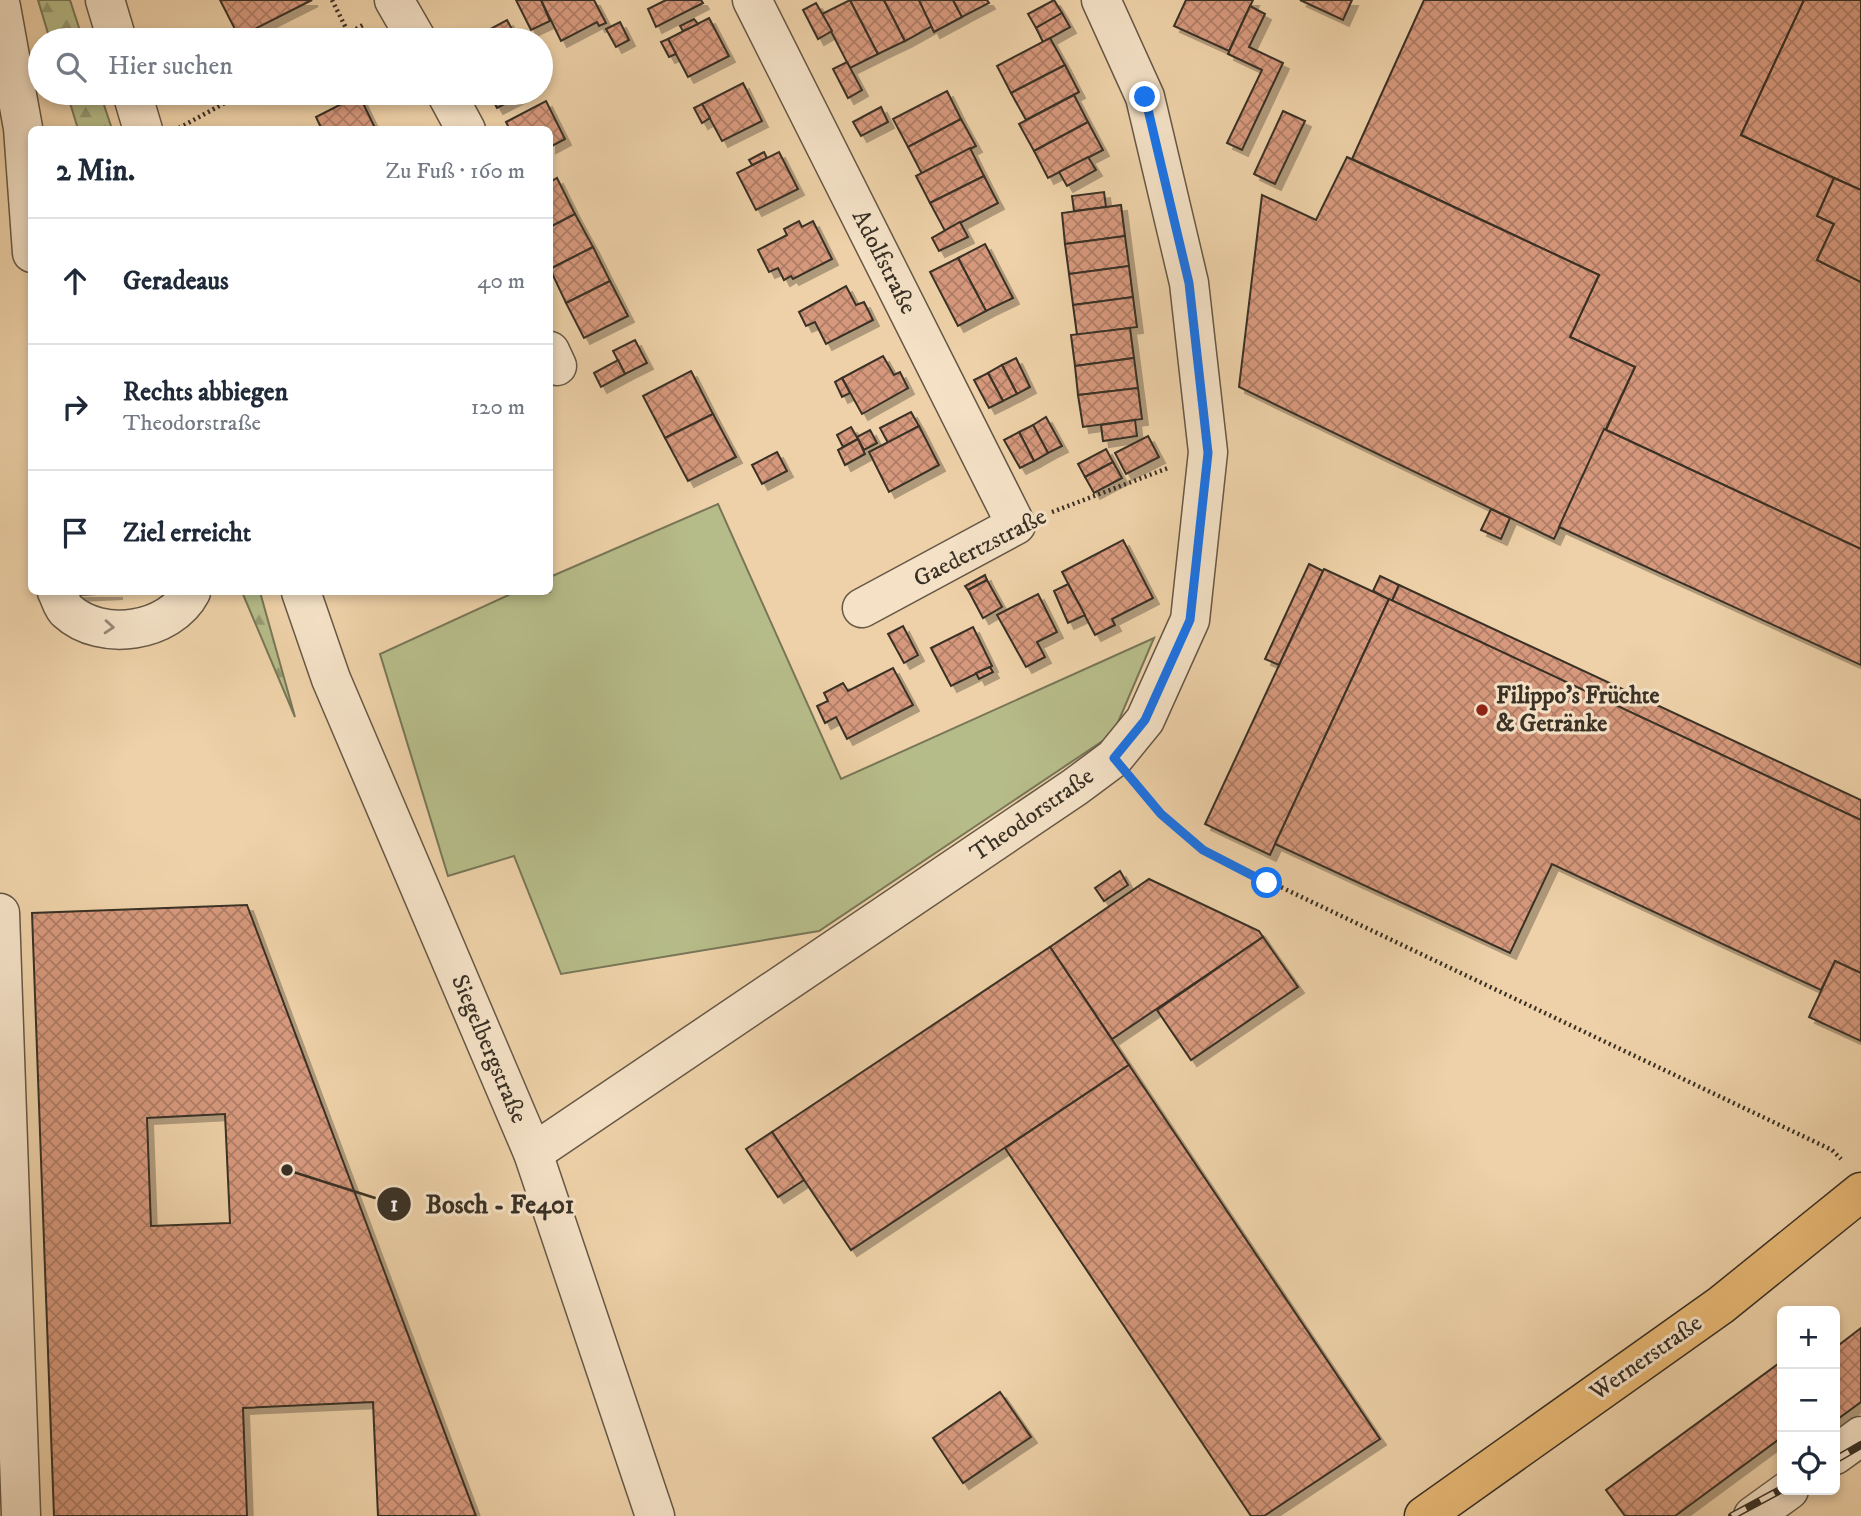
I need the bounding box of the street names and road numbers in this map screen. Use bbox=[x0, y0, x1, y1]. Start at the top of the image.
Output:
street label: Adolfstraße bbox=[845, 205, 923, 319]
street label: Gaedertzstraße bbox=[909, 502, 1052, 594]
street label: Theodorstraße bbox=[964, 761, 1100, 869]
street label: Siegelbergstraße bbox=[444, 970, 534, 1128]
street label: Wernerstraße bbox=[1583, 1308, 1708, 1408]

